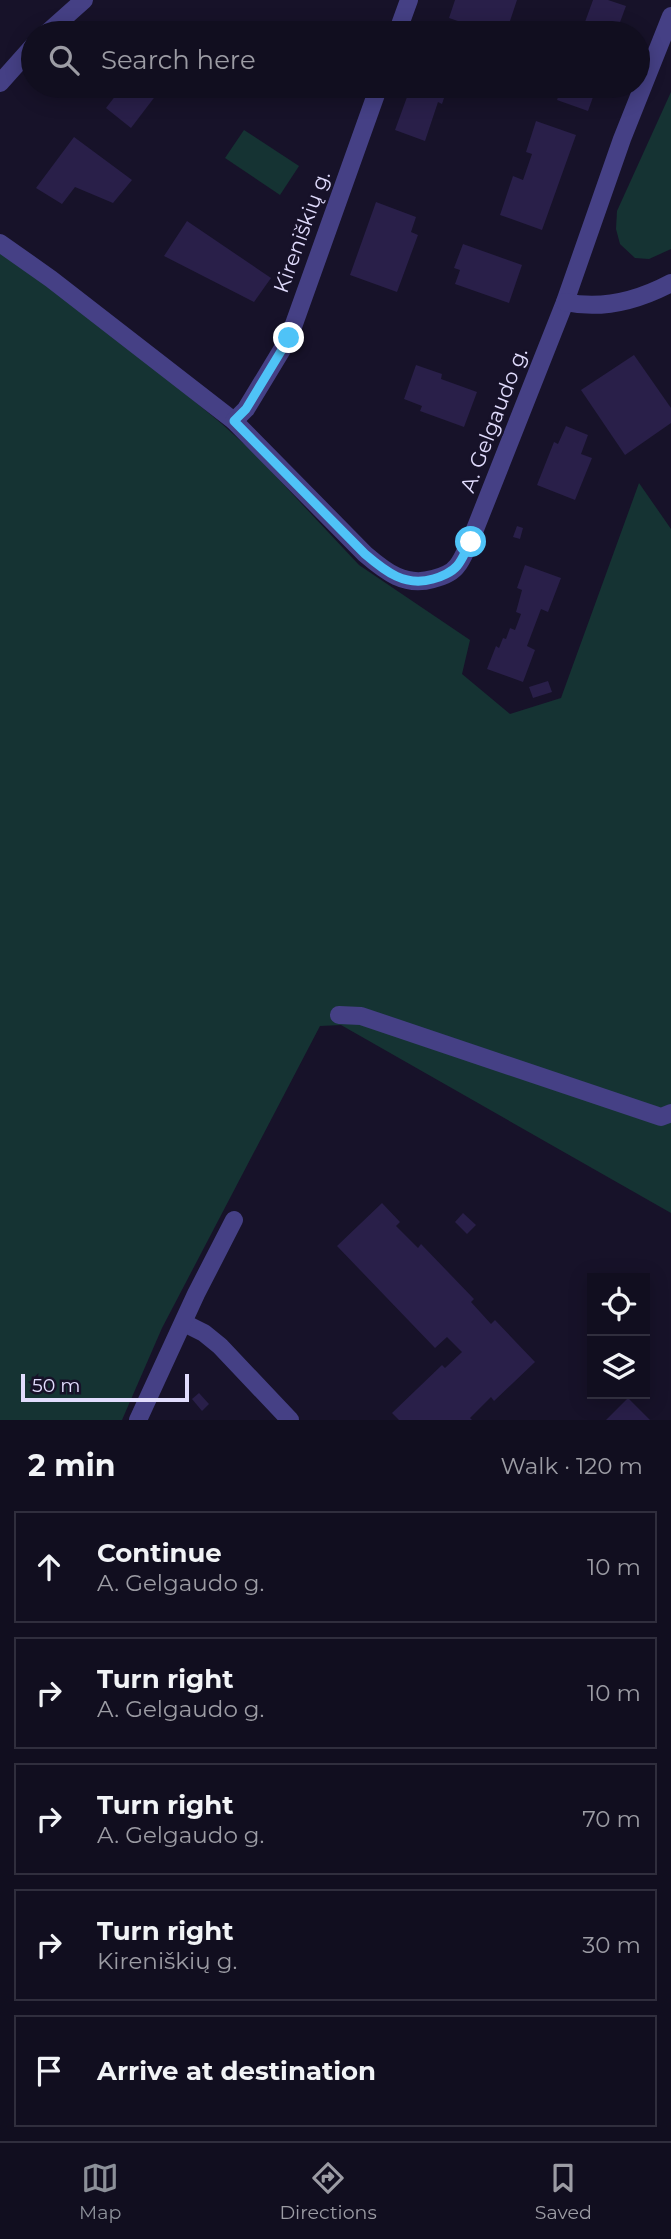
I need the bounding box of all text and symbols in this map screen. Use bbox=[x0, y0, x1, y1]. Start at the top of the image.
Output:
search box bbox=[21, 21, 650, 98]
icon: search bbox=[45, 41, 83, 79]
text: Search here bbox=[101, 44, 256, 76]
street label: Kireniškių g. bbox=[268, 167, 335, 296]
route end bbox=[273, 322, 304, 353]
street label: A. Gelgaudo g. bbox=[454, 344, 533, 496]
route start bbox=[455, 526, 486, 557]
map controls bbox=[587, 1273, 650, 1399]
button: locate bbox=[587, 1273, 650, 1336]
button: layers bbox=[587, 1336, 650, 1399]
scale bar bbox=[21, 1371, 189, 1403]
text: 50 m bbox=[32, 1374, 80, 1397]
text: 2 min bbox=[28, 1447, 115, 1484]
text: Walk · 120 m bbox=[500, 1452, 643, 1480]
text: Continue bbox=[97, 1537, 222, 1569]
icon: ahead bbox=[30, 1548, 68, 1586]
text: 10 m bbox=[587, 1553, 641, 1581]
text: A. Gelgaudo g. bbox=[97, 1569, 264, 1597]
text: Turn right bbox=[97, 1663, 233, 1695]
icon: right bbox=[30, 1674, 68, 1712]
text: 10 m bbox=[587, 1679, 641, 1707]
text: A. Gelgaudo g. bbox=[97, 1695, 264, 1723]
text: Turn right bbox=[97, 1789, 233, 1821]
icon: right bbox=[30, 1800, 68, 1838]
text: 70 m bbox=[582, 1805, 641, 1833]
text: A. Gelgaudo g. bbox=[97, 1821, 264, 1849]
text: Turn right bbox=[97, 1915, 233, 1947]
icon: right bbox=[30, 1926, 68, 1964]
text: 30 m bbox=[582, 1931, 641, 1959]
text: Kireniškių g. bbox=[97, 1947, 237, 1975]
icon: arrive bbox=[30, 2052, 68, 2090]
text: Arrive at destination bbox=[97, 2055, 376, 2087]
tab: Map bbox=[79, 2159, 121, 2224]
tab: Directions bbox=[279, 2159, 377, 2224]
tab: Saved bbox=[535, 2159, 592, 2224]

